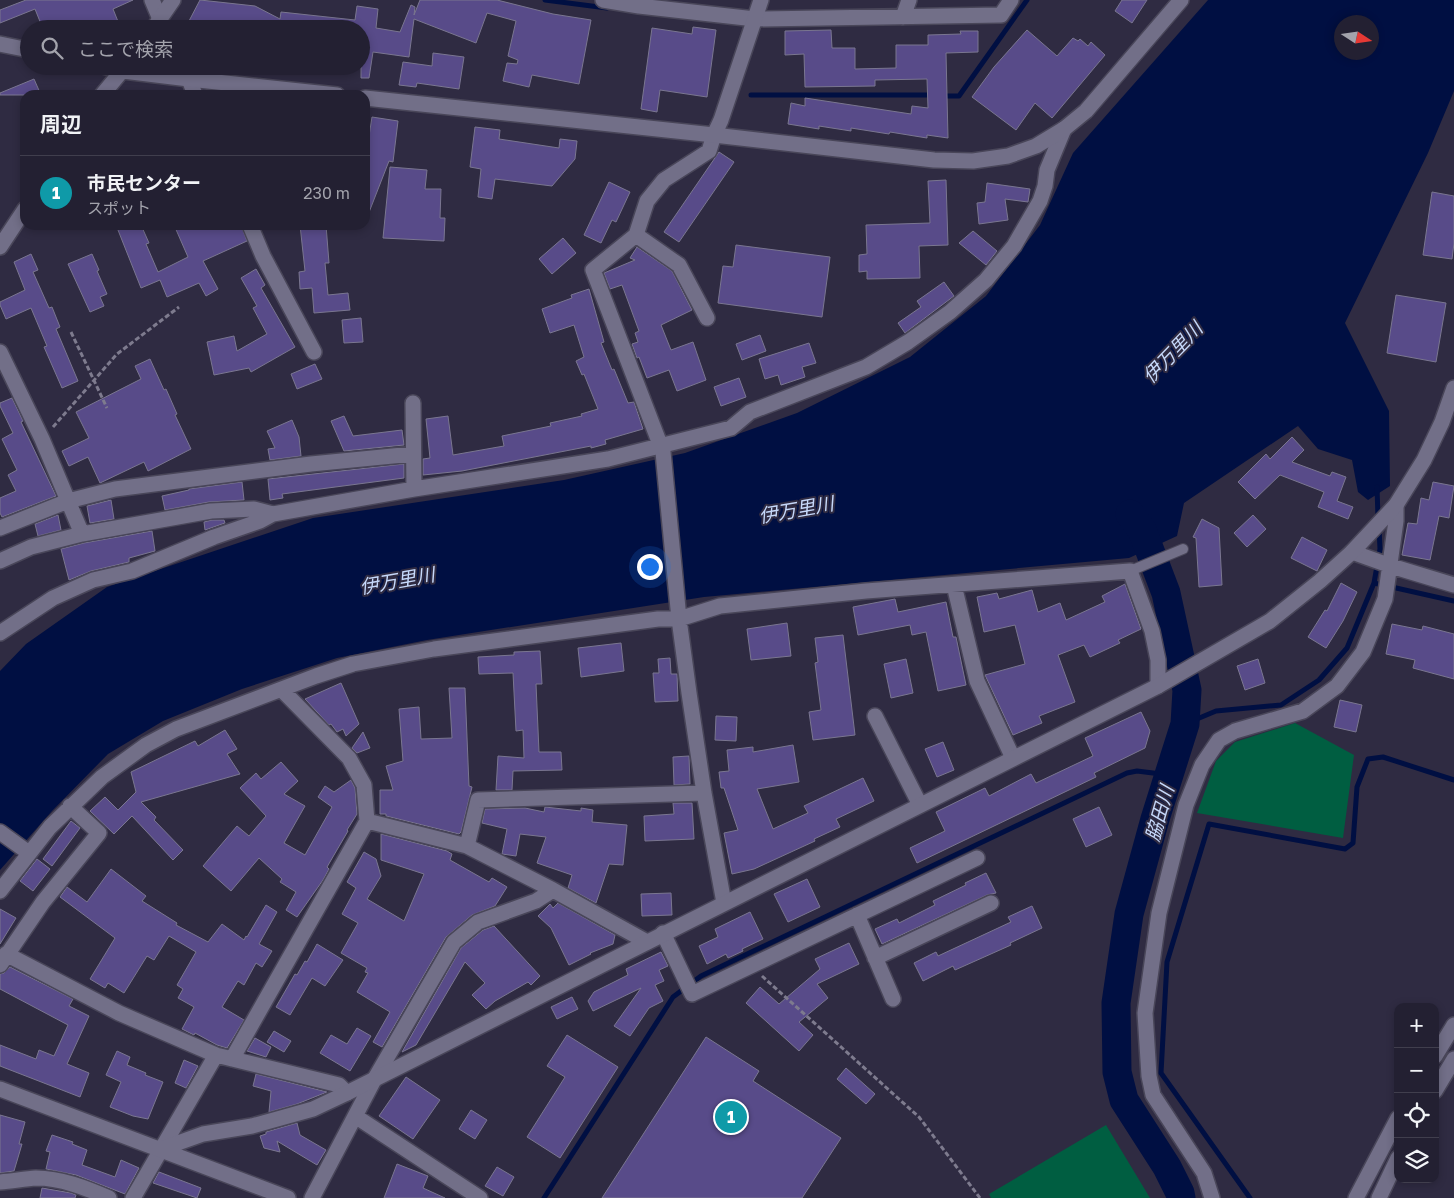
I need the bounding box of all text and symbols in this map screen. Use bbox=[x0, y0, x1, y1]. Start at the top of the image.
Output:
north arrow bbox=[1334, 15, 1379, 60]
search box bbox=[20, 20, 370, 75]
icon: search bbox=[38, 34, 66, 62]
text: ここで検索 bbox=[78, 37, 173, 60]
text: 周辺 bbox=[40, 111, 82, 137]
text: 市民センター bbox=[87, 171, 201, 194]
text: 1 bbox=[52, 183, 60, 203]
text: 230 m bbox=[303, 183, 350, 203]
text: スポット bbox=[87, 198, 151, 218]
water label: 伊万里川 bbox=[1137, 315, 1208, 387]
water label: 伊万里川 bbox=[757, 491, 837, 527]
your location bbox=[637, 554, 663, 580]
water label: 伊万里川 bbox=[358, 562, 438, 598]
water label: 脇田川 bbox=[1140, 781, 1178, 844]
map controls bbox=[1394, 1003, 1439, 1183]
button: + bbox=[1394, 1003, 1439, 1048]
button: − bbox=[1394, 1048, 1439, 1093]
button: locate bbox=[1394, 1093, 1439, 1138]
pin: 1 bbox=[715, 1098, 747, 1136]
button: layers bbox=[1394, 1138, 1439, 1183]

